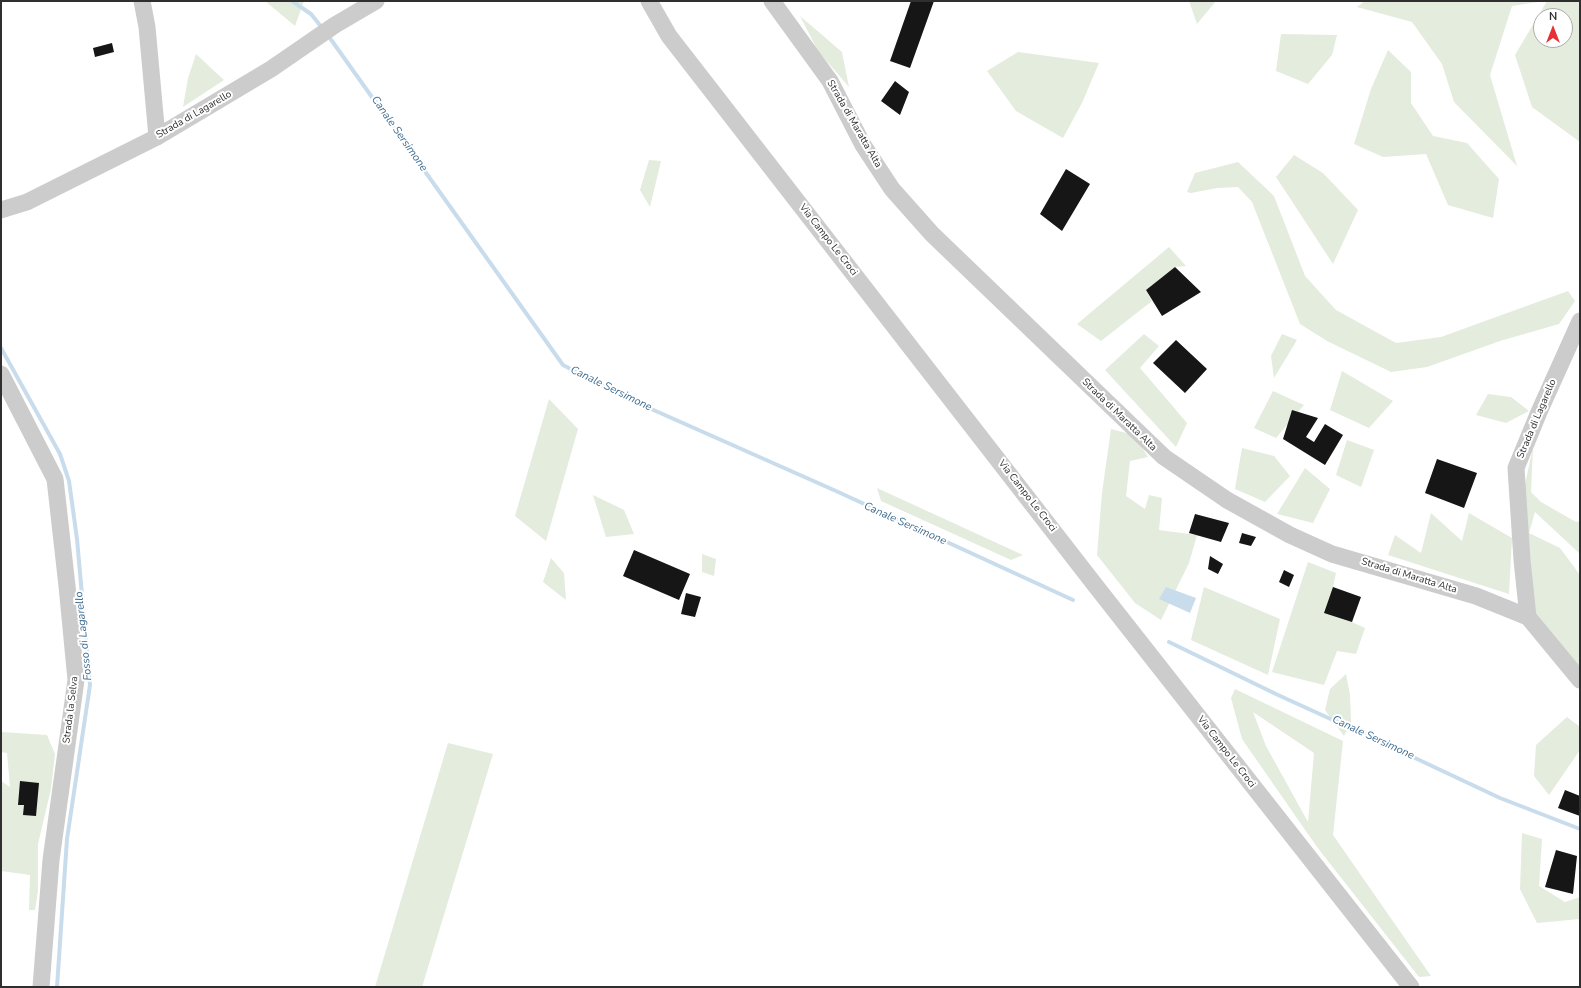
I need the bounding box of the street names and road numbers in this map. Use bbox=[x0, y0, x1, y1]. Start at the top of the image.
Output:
street label: Strada di Maratta Alta bbox=[824, 78, 884, 170]
street label: Strada di Lagarello bbox=[154, 89, 234, 141]
street label: Via Campo Le Croci bbox=[796, 202, 860, 278]
street label: Strada di Maratta Alta bbox=[1079, 376, 1159, 454]
street label: Strada di Lagarello bbox=[1515, 378, 1559, 460]
street label: Via Campo Le Croci bbox=[995, 458, 1059, 534]
street label: Strada di Maratta Alta bbox=[1360, 556, 1458, 596]
street label: Strada la Selva bbox=[61, 676, 81, 744]
street label: Via Campo Le Croci bbox=[1194, 714, 1258, 790]

